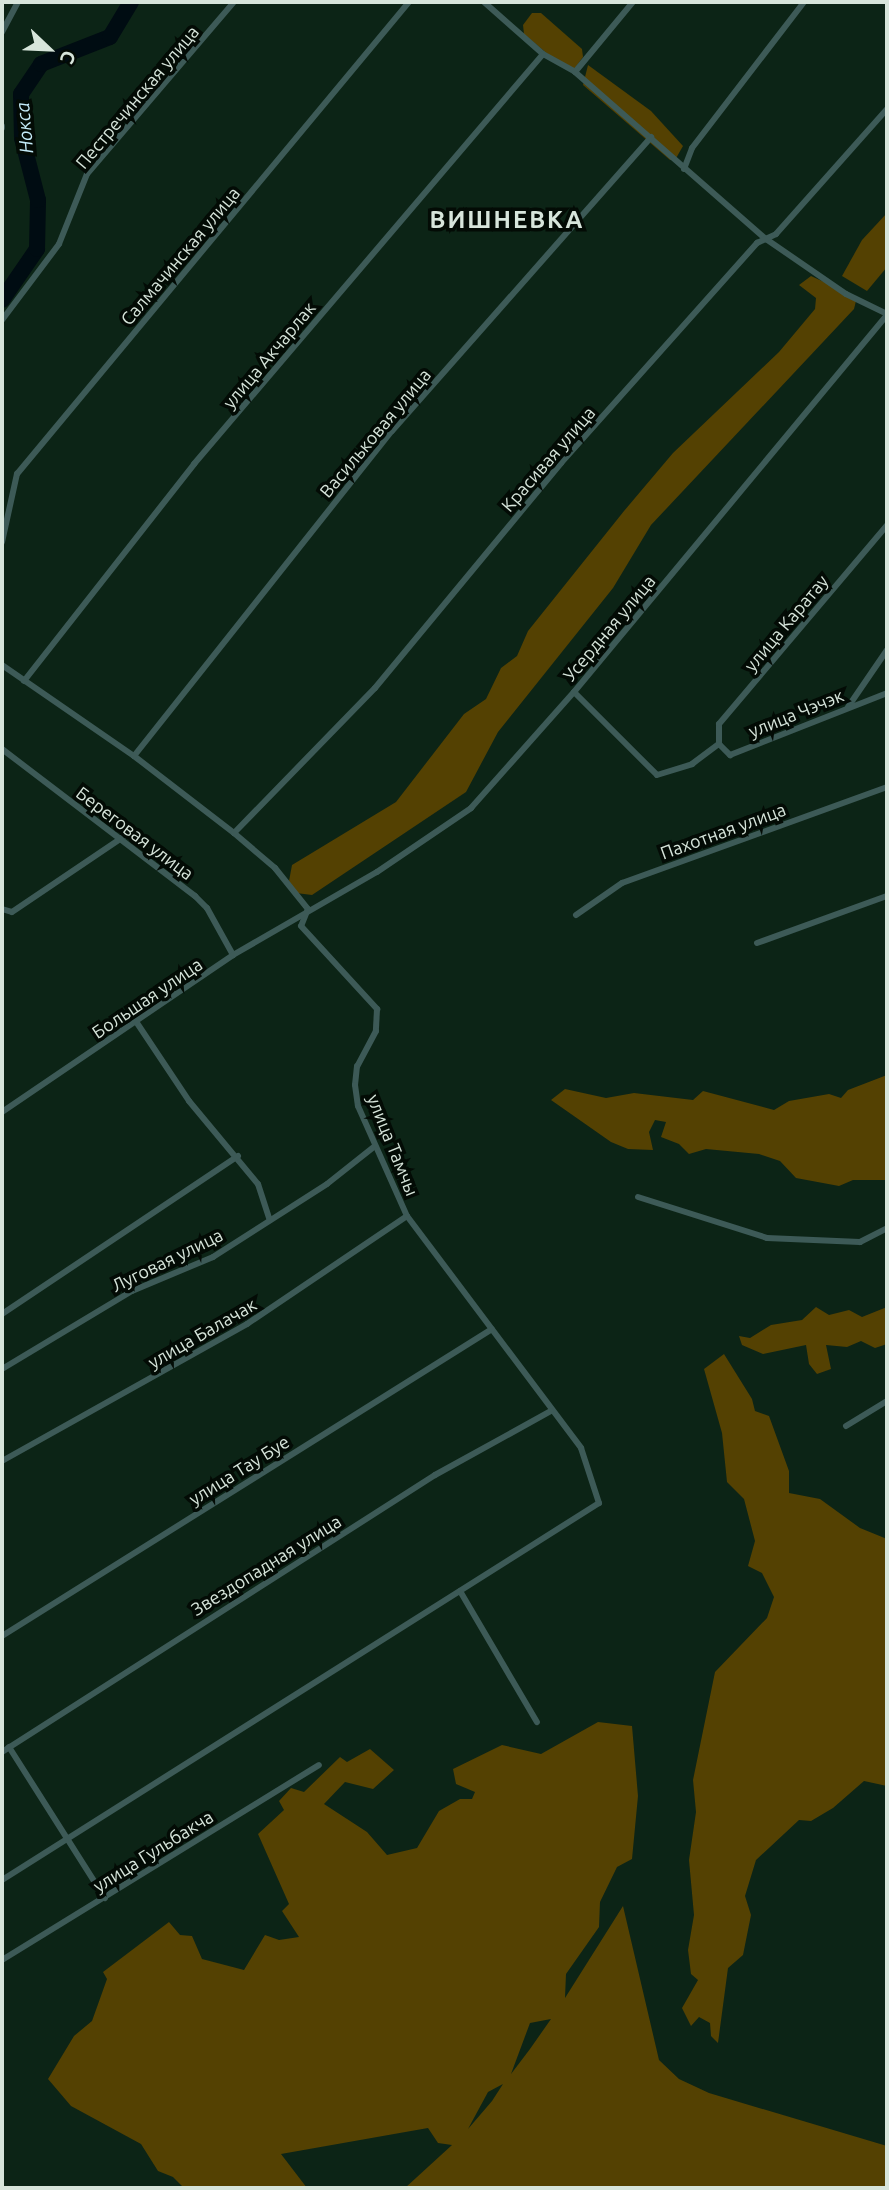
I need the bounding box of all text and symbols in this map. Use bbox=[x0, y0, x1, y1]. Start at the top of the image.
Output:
north arrow bbox=[14, 14, 84, 84]
street label: Пестречинская улица bbox=[71, 21, 203, 173]
text: С bbox=[56, 47, 81, 67]
water label: Нокса bbox=[11, 101, 39, 155]
street label: Салмачинская улица bbox=[116, 183, 244, 329]
district label: ВИШНЕВКА bbox=[430, 206, 584, 234]
street label: улица Акчарлак bbox=[218, 297, 320, 413]
street label: Васильковая улица bbox=[315, 364, 435, 502]
street label: Красивая улица bbox=[497, 402, 599, 516]
street label: улица Каратау bbox=[739, 570, 833, 676]
street label: Усердная улица bbox=[558, 571, 660, 685]
street label: улица Чэчэк bbox=[745, 684, 847, 742]
street label: Береговая улица bbox=[72, 782, 198, 884]
street label: Пахотная улица bbox=[657, 798, 789, 864]
street label: Большая улица bbox=[88, 953, 206, 1043]
street label: улица Тамчы bbox=[363, 1091, 423, 1199]
street label: Луговая улица bbox=[108, 1224, 226, 1296]
street label: улица Балачак bbox=[144, 1293, 260, 1373]
street label: улица Тау Буе bbox=[185, 1431, 293, 1509]
street label: Звездопадная улица bbox=[187, 1510, 345, 1620]
street label: улица Гульбакча bbox=[89, 1805, 217, 1897]

